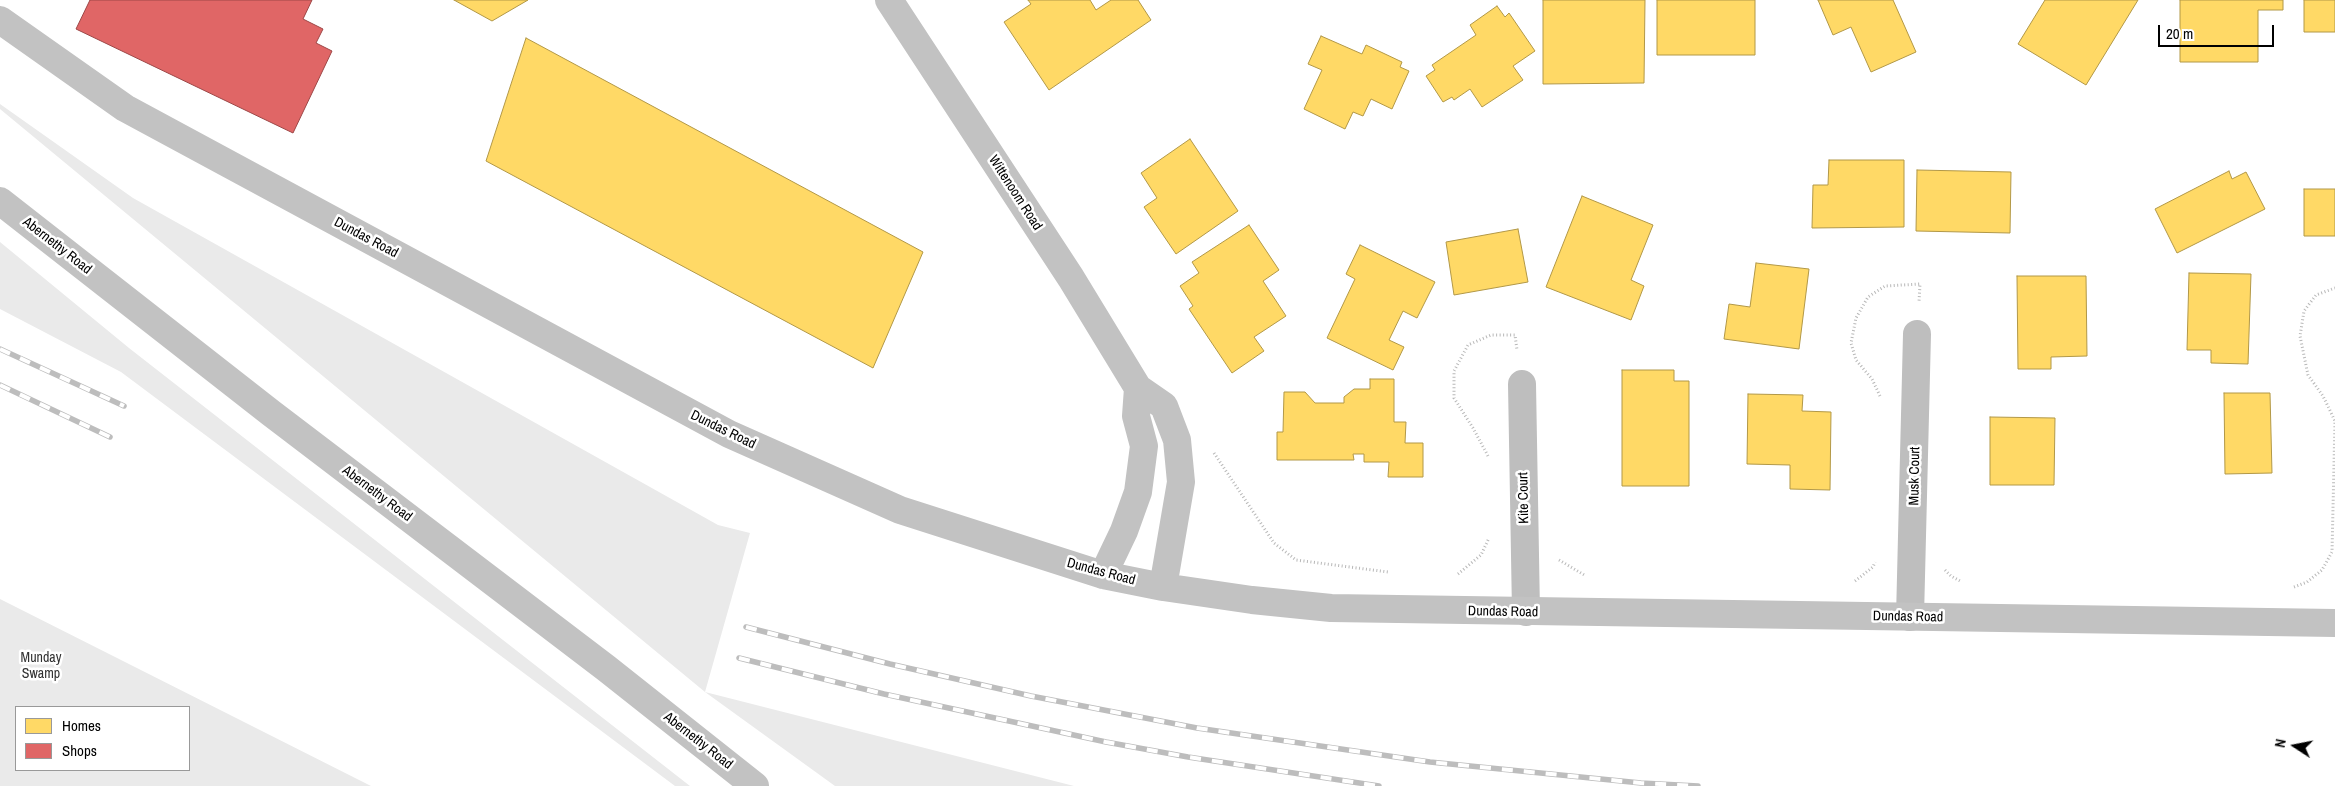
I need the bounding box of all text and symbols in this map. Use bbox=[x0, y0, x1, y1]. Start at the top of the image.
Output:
scale bar bbox=[2160, 15, 2276, 47]
text: 20 m bbox=[2166, 23, 2193, 44]
street label: Wittenoom Road bbox=[984, 152, 1046, 234]
street label: Abernethy Road bbox=[19, 214, 95, 278]
street label: Dundas Road bbox=[331, 214, 401, 262]
street label: Dundas Road bbox=[688, 407, 758, 453]
street label: Musk Court bbox=[1906, 447, 1924, 505]
street label: Abernethy Road bbox=[339, 462, 415, 526]
street label: Kite Court bbox=[1515, 472, 1533, 524]
street label: Dundas Road bbox=[1065, 555, 1137, 589]
street label: Dundas Road bbox=[1468, 603, 1538, 621]
street label: Dundas Road bbox=[1873, 608, 1943, 626]
park label: Munday Swamp bbox=[21, 650, 61, 682]
legend bbox=[15, 706, 190, 771]
street label: Abernethy Road bbox=[660, 709, 736, 773]
text: Homes bbox=[62, 715, 101, 736]
north arrow bbox=[2270, 721, 2320, 771]
text: N bbox=[2271, 737, 2290, 749]
text: Shops bbox=[62, 740, 97, 761]

